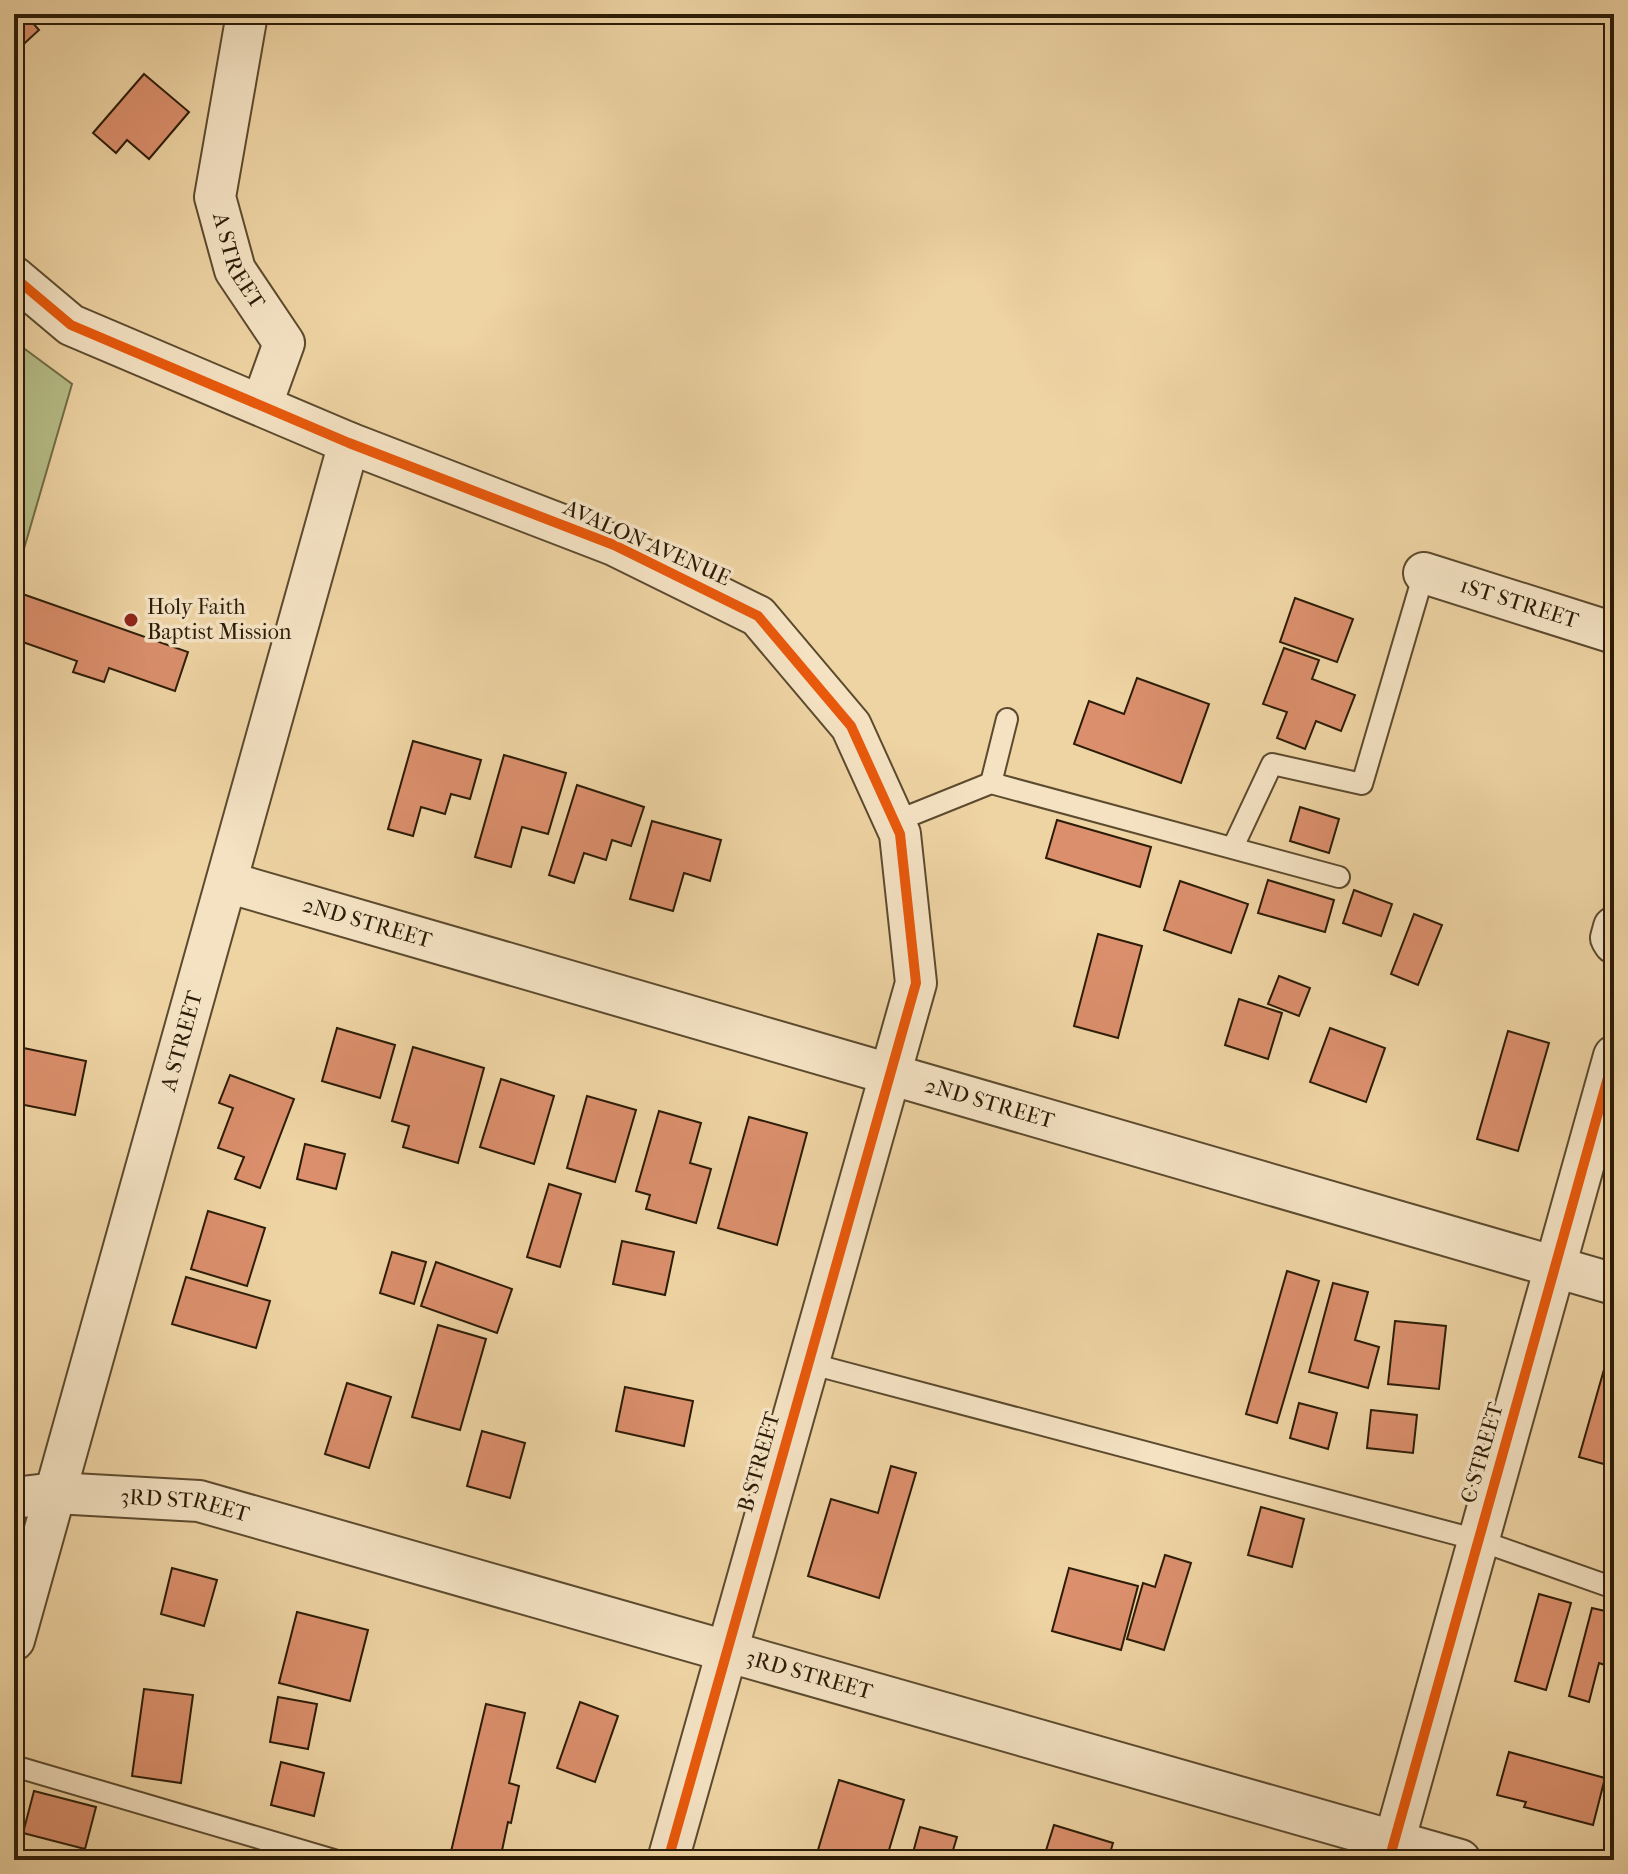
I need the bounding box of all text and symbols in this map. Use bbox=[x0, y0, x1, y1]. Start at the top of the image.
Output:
street label: A STREET bbox=[207, 209, 271, 315]
street label: AVALON AVENUE bbox=[559, 494, 734, 591]
street label: 1ST STREET bbox=[1457, 572, 1583, 634]
place label: Holy Faith Baptist Mission bbox=[147, 594, 292, 645]
marker: Holy Faith Baptist Mission bbox=[122, 611, 140, 629]
street label: 2ND STREET bbox=[300, 892, 436, 954]
street label: A STREET bbox=[155, 987, 208, 1095]
street label: 2ND STREET bbox=[922, 1072, 1058, 1134]
street label: C STREET bbox=[1455, 1399, 1509, 1506]
street label: B STREET bbox=[732, 1408, 786, 1515]
street label: 3RD STREET bbox=[120, 1484, 253, 1528]
street label: 3RD STREET bbox=[743, 1644, 877, 1705]

